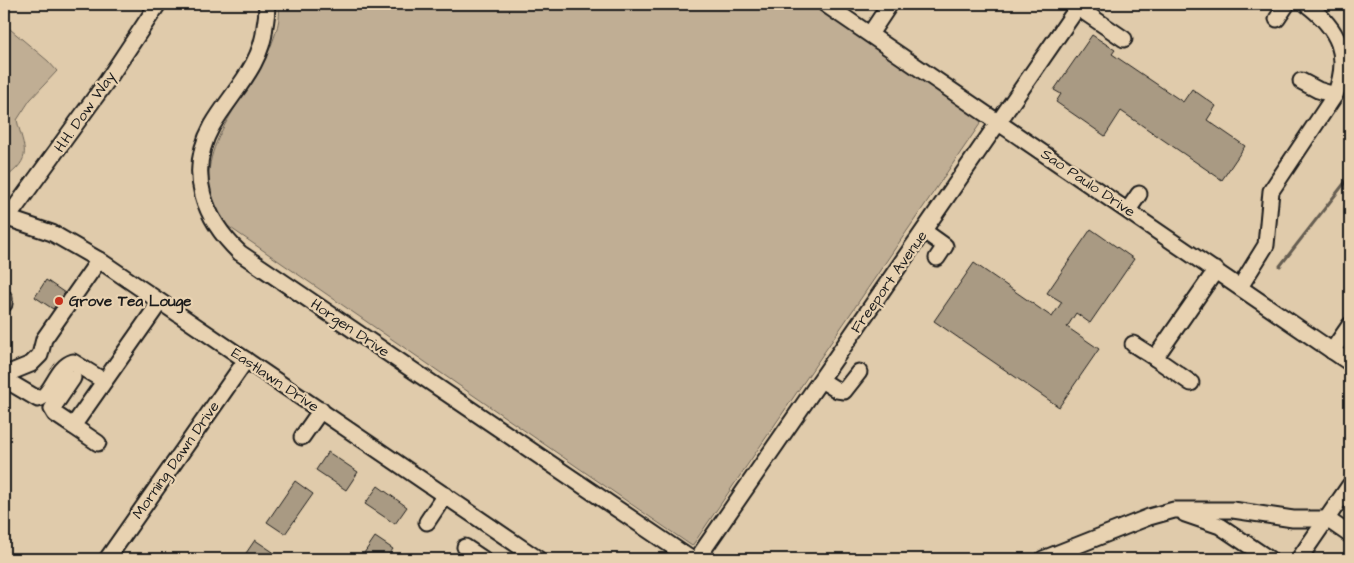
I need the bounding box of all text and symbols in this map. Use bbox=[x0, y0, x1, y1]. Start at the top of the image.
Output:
street label: H.H. Dow Way bbox=[49, 67, 122, 157]
street label: Sao Paulo Drive bbox=[1037, 144, 1139, 222]
street label: Freeport Avenue bbox=[846, 227, 932, 337]
place label: Grove Tea Louge bbox=[69, 291, 191, 314]
street label: Horgen Drive bbox=[306, 294, 394, 363]
marker: Grove Tea Louge bbox=[53, 295, 65, 307]
street label: Eastlawn Drive bbox=[227, 343, 323, 417]
street label: Morning Dawn Drive bbox=[127, 397, 225, 524]

